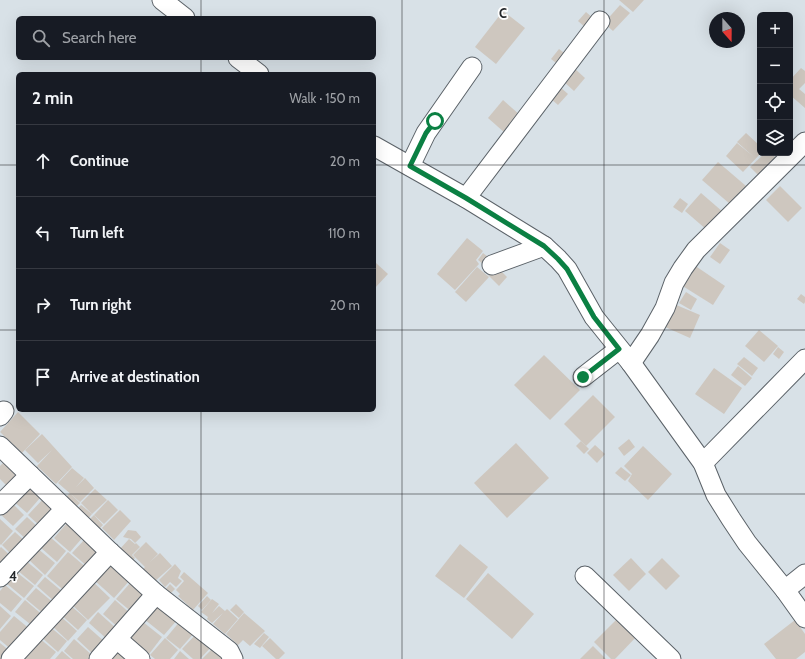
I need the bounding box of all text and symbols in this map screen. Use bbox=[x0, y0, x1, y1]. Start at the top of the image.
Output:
text: C bbox=[499, 5, 507, 21]
north arrow bbox=[709, 12, 745, 48]
map controls bbox=[757, 12, 793, 156]
button: + bbox=[757, 12, 793, 48]
search box bbox=[16, 16, 376, 60]
icon: search bbox=[30, 27, 52, 49]
text: Search here bbox=[62, 29, 137, 47]
button: − bbox=[757, 48, 793, 84]
button: locate bbox=[757, 84, 793, 120]
text: 2 min bbox=[32, 88, 73, 108]
text: Walk · 150 m bbox=[289, 90, 360, 106]
route start bbox=[426, 112, 444, 130]
button: layers bbox=[757, 120, 793, 156]
icon: ahead bbox=[32, 150, 54, 172]
text: Continue bbox=[70, 152, 129, 170]
text: 20 m bbox=[330, 153, 360, 169]
icon: left bbox=[32, 222, 54, 244]
text: Turn left bbox=[70, 224, 124, 242]
text: 110 m bbox=[328, 225, 360, 241]
icon: right bbox=[32, 294, 54, 316]
text: Turn right bbox=[70, 296, 131, 314]
text: 20 m bbox=[330, 297, 360, 313]
icon: arrive bbox=[32, 366, 54, 388]
text: Arrive at destination bbox=[70, 368, 200, 386]
route end bbox=[574, 368, 592, 386]
text: 4 bbox=[9, 568, 17, 584]

